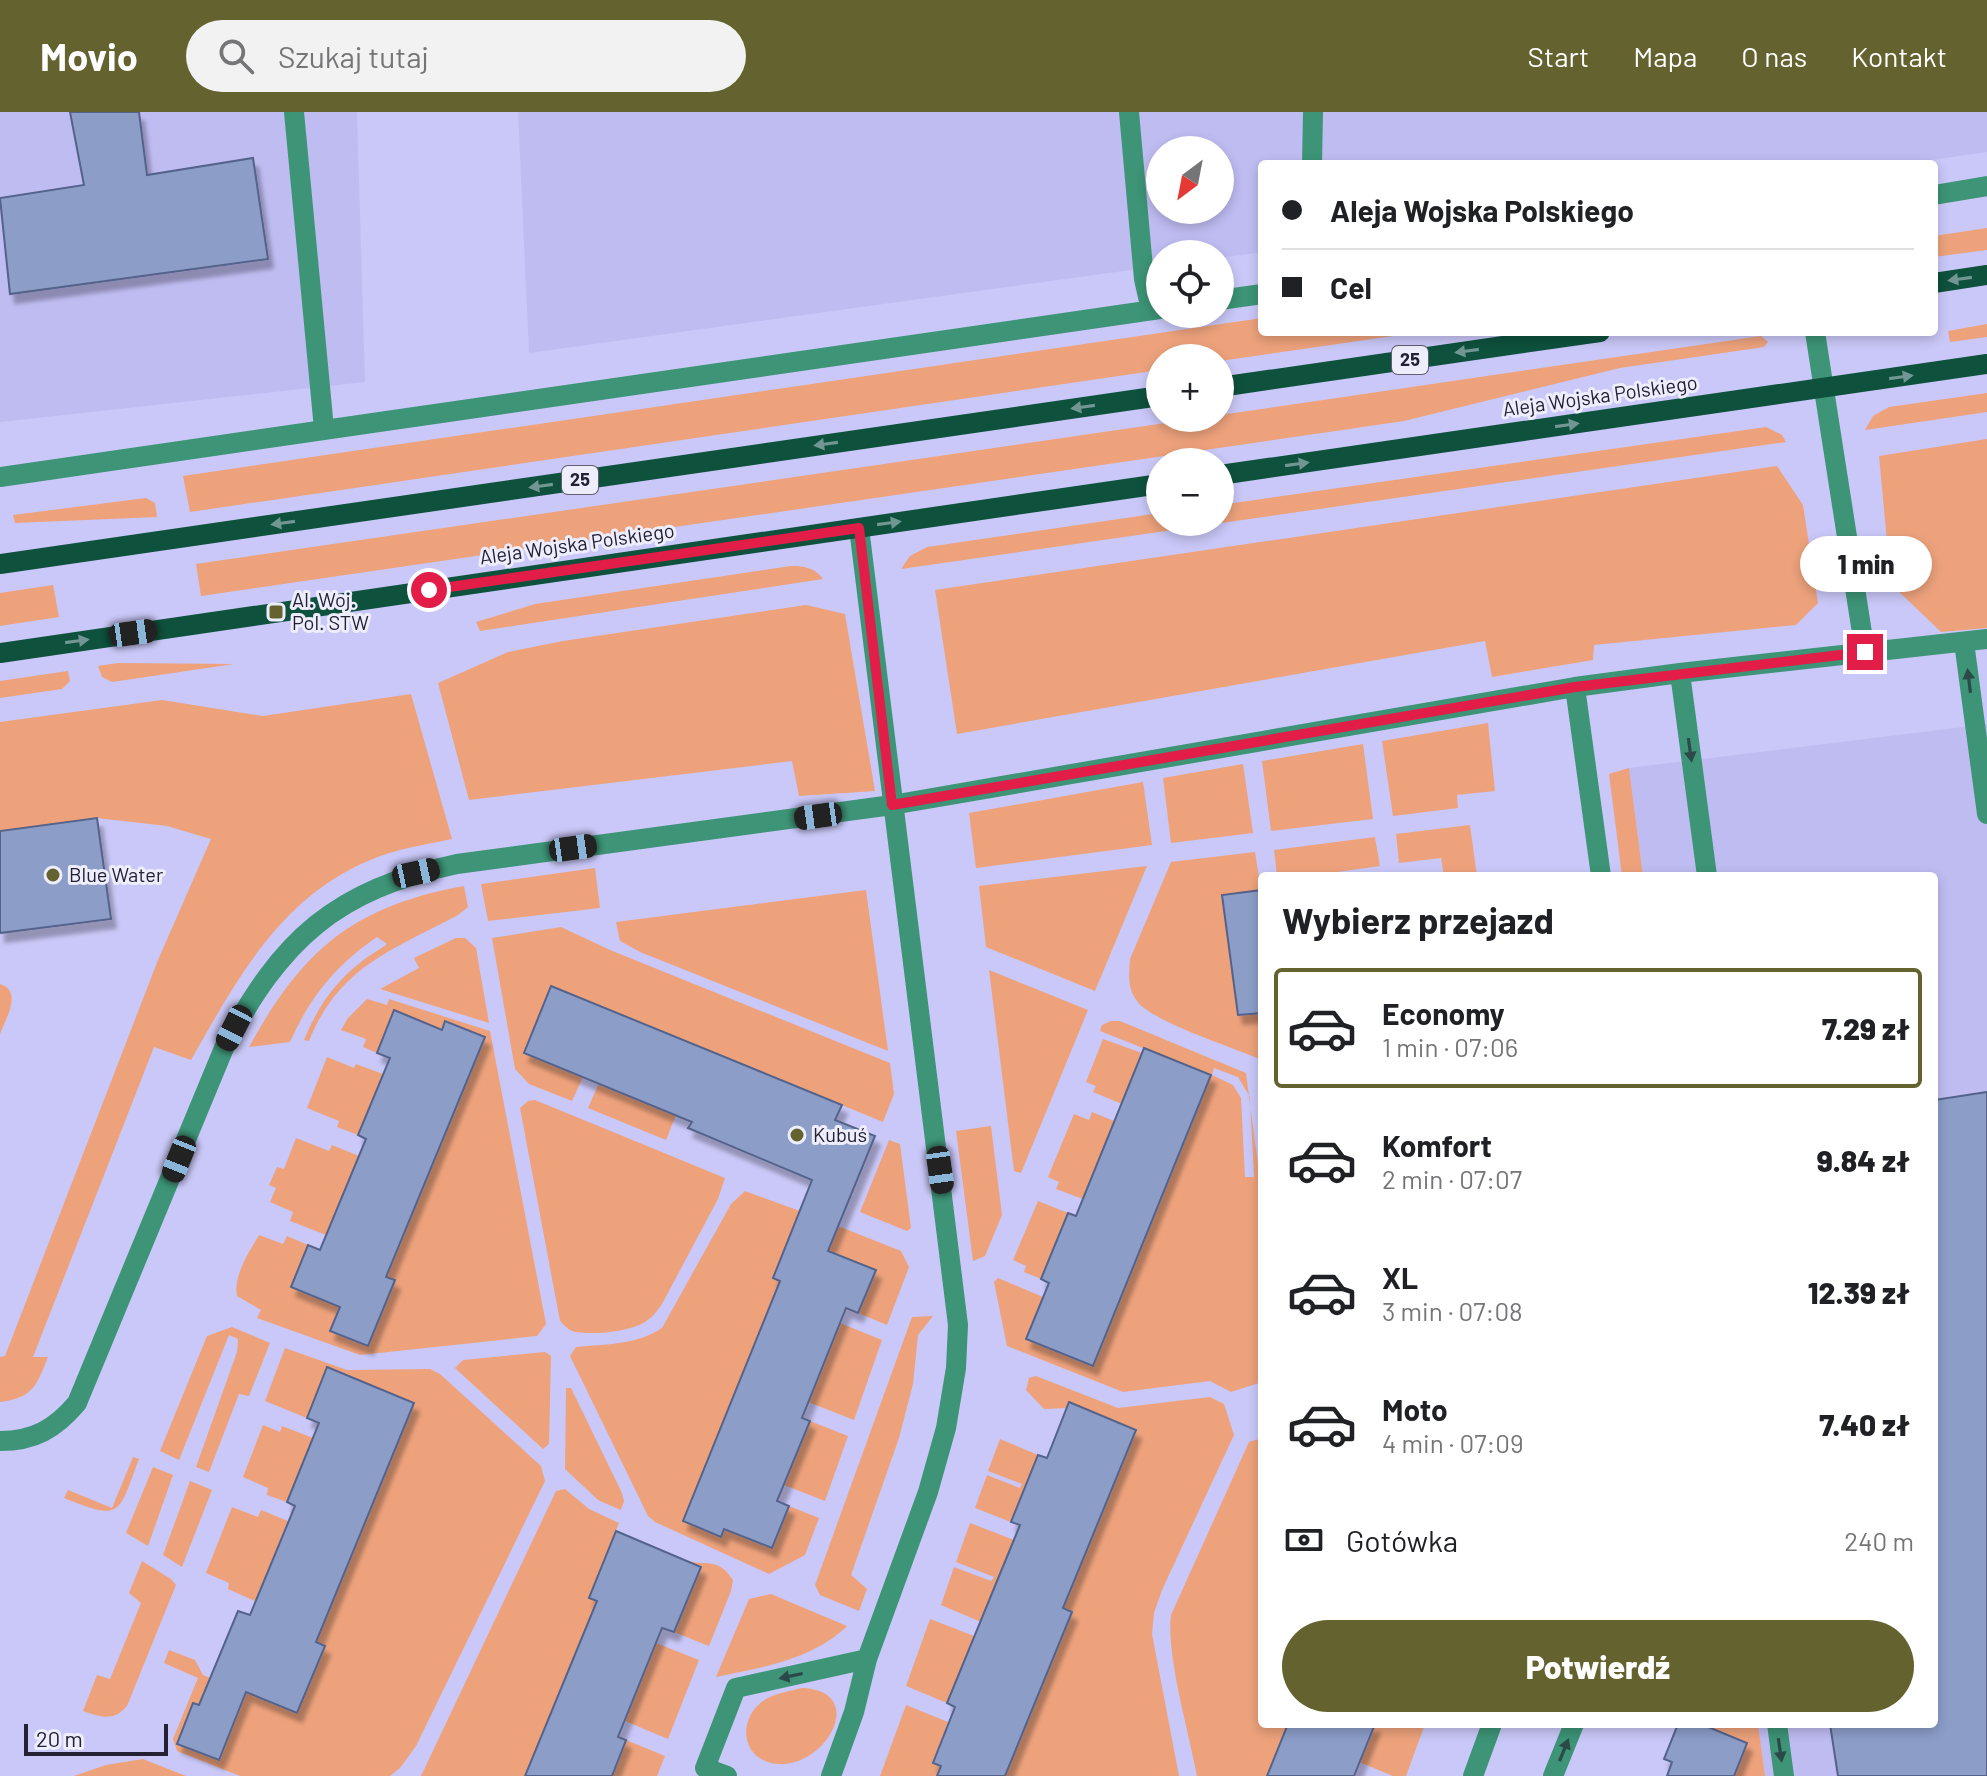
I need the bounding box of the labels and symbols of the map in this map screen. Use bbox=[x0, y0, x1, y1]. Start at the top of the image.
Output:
north arrow bbox=[1146, 136, 1234, 224]
one-way arrow bbox=[1948, 273, 1973, 286]
one-way arrow bbox=[1454, 345, 1479, 358]
road number: 25 bbox=[1392, 346, 1428, 374]
street label: Aleja Wojska Polskiego bbox=[1501, 369, 1699, 421]
one-way arrow bbox=[1889, 370, 1914, 383]
one-way arrow bbox=[1070, 401, 1095, 414]
one-way arrow bbox=[1555, 418, 1580, 431]
one-way arrow bbox=[813, 438, 838, 451]
one-way arrow bbox=[1285, 457, 1310, 470]
road number: 25 bbox=[562, 466, 598, 494]
one-way arrow bbox=[528, 480, 553, 493]
one-way arrow bbox=[877, 516, 902, 529]
one-way arrow bbox=[270, 517, 295, 530]
street label: Aleja Wojska Polskiego bbox=[478, 517, 676, 569]
callout: 1 min bbox=[1799, 536, 1931, 592]
route start bbox=[411, 572, 447, 608]
place label: Al. Woj. Pol. STW bbox=[292, 587, 369, 634]
marker: Al. Woj. Pol. STW bbox=[267, 603, 285, 621]
car bbox=[108, 618, 158, 648]
one-way arrow bbox=[65, 634, 90, 647]
route end bbox=[1847, 634, 1883, 670]
one-way arrow bbox=[1962, 668, 1975, 693]
one-way arrow bbox=[1684, 738, 1697, 763]
car bbox=[793, 801, 843, 831]
car bbox=[548, 833, 598, 863]
car bbox=[390, 856, 442, 890]
place label: Blue Water bbox=[69, 862, 163, 886]
marker: Blue Water bbox=[44, 866, 62, 884]
car bbox=[212, 1001, 256, 1055]
place label: Kubuś bbox=[813, 1122, 867, 1146]
marker: Kubuś bbox=[788, 1126, 806, 1144]
car bbox=[159, 1132, 199, 1186]
car bbox=[925, 1145, 955, 1195]
one-way arrow bbox=[778, 1670, 803, 1683]
scale bar bbox=[24, 1720, 168, 1756]
one-way arrow bbox=[1557, 1738, 1570, 1762]
one-way arrow bbox=[1774, 1738, 1787, 1763]

